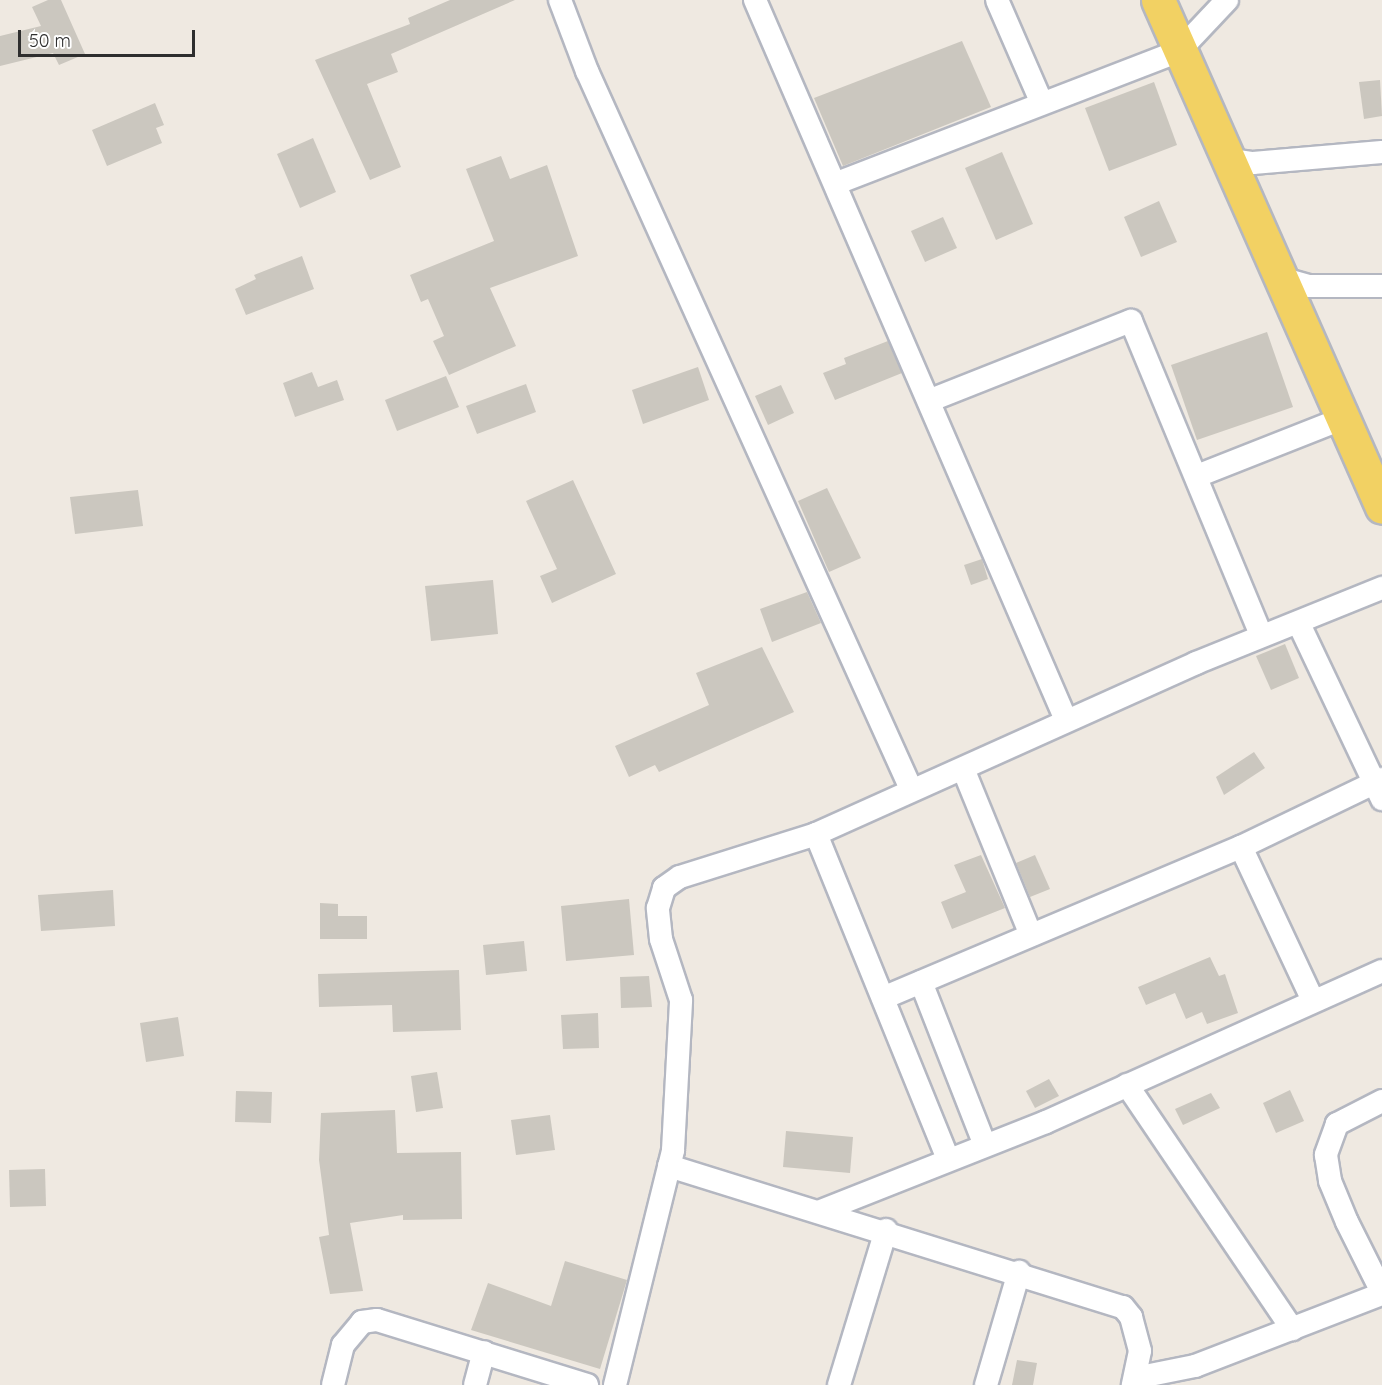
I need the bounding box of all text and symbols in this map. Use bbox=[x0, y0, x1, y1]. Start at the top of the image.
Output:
scale bar bbox=[21, 18, 198, 56]
text: 50 m bbox=[29, 29, 71, 52]

